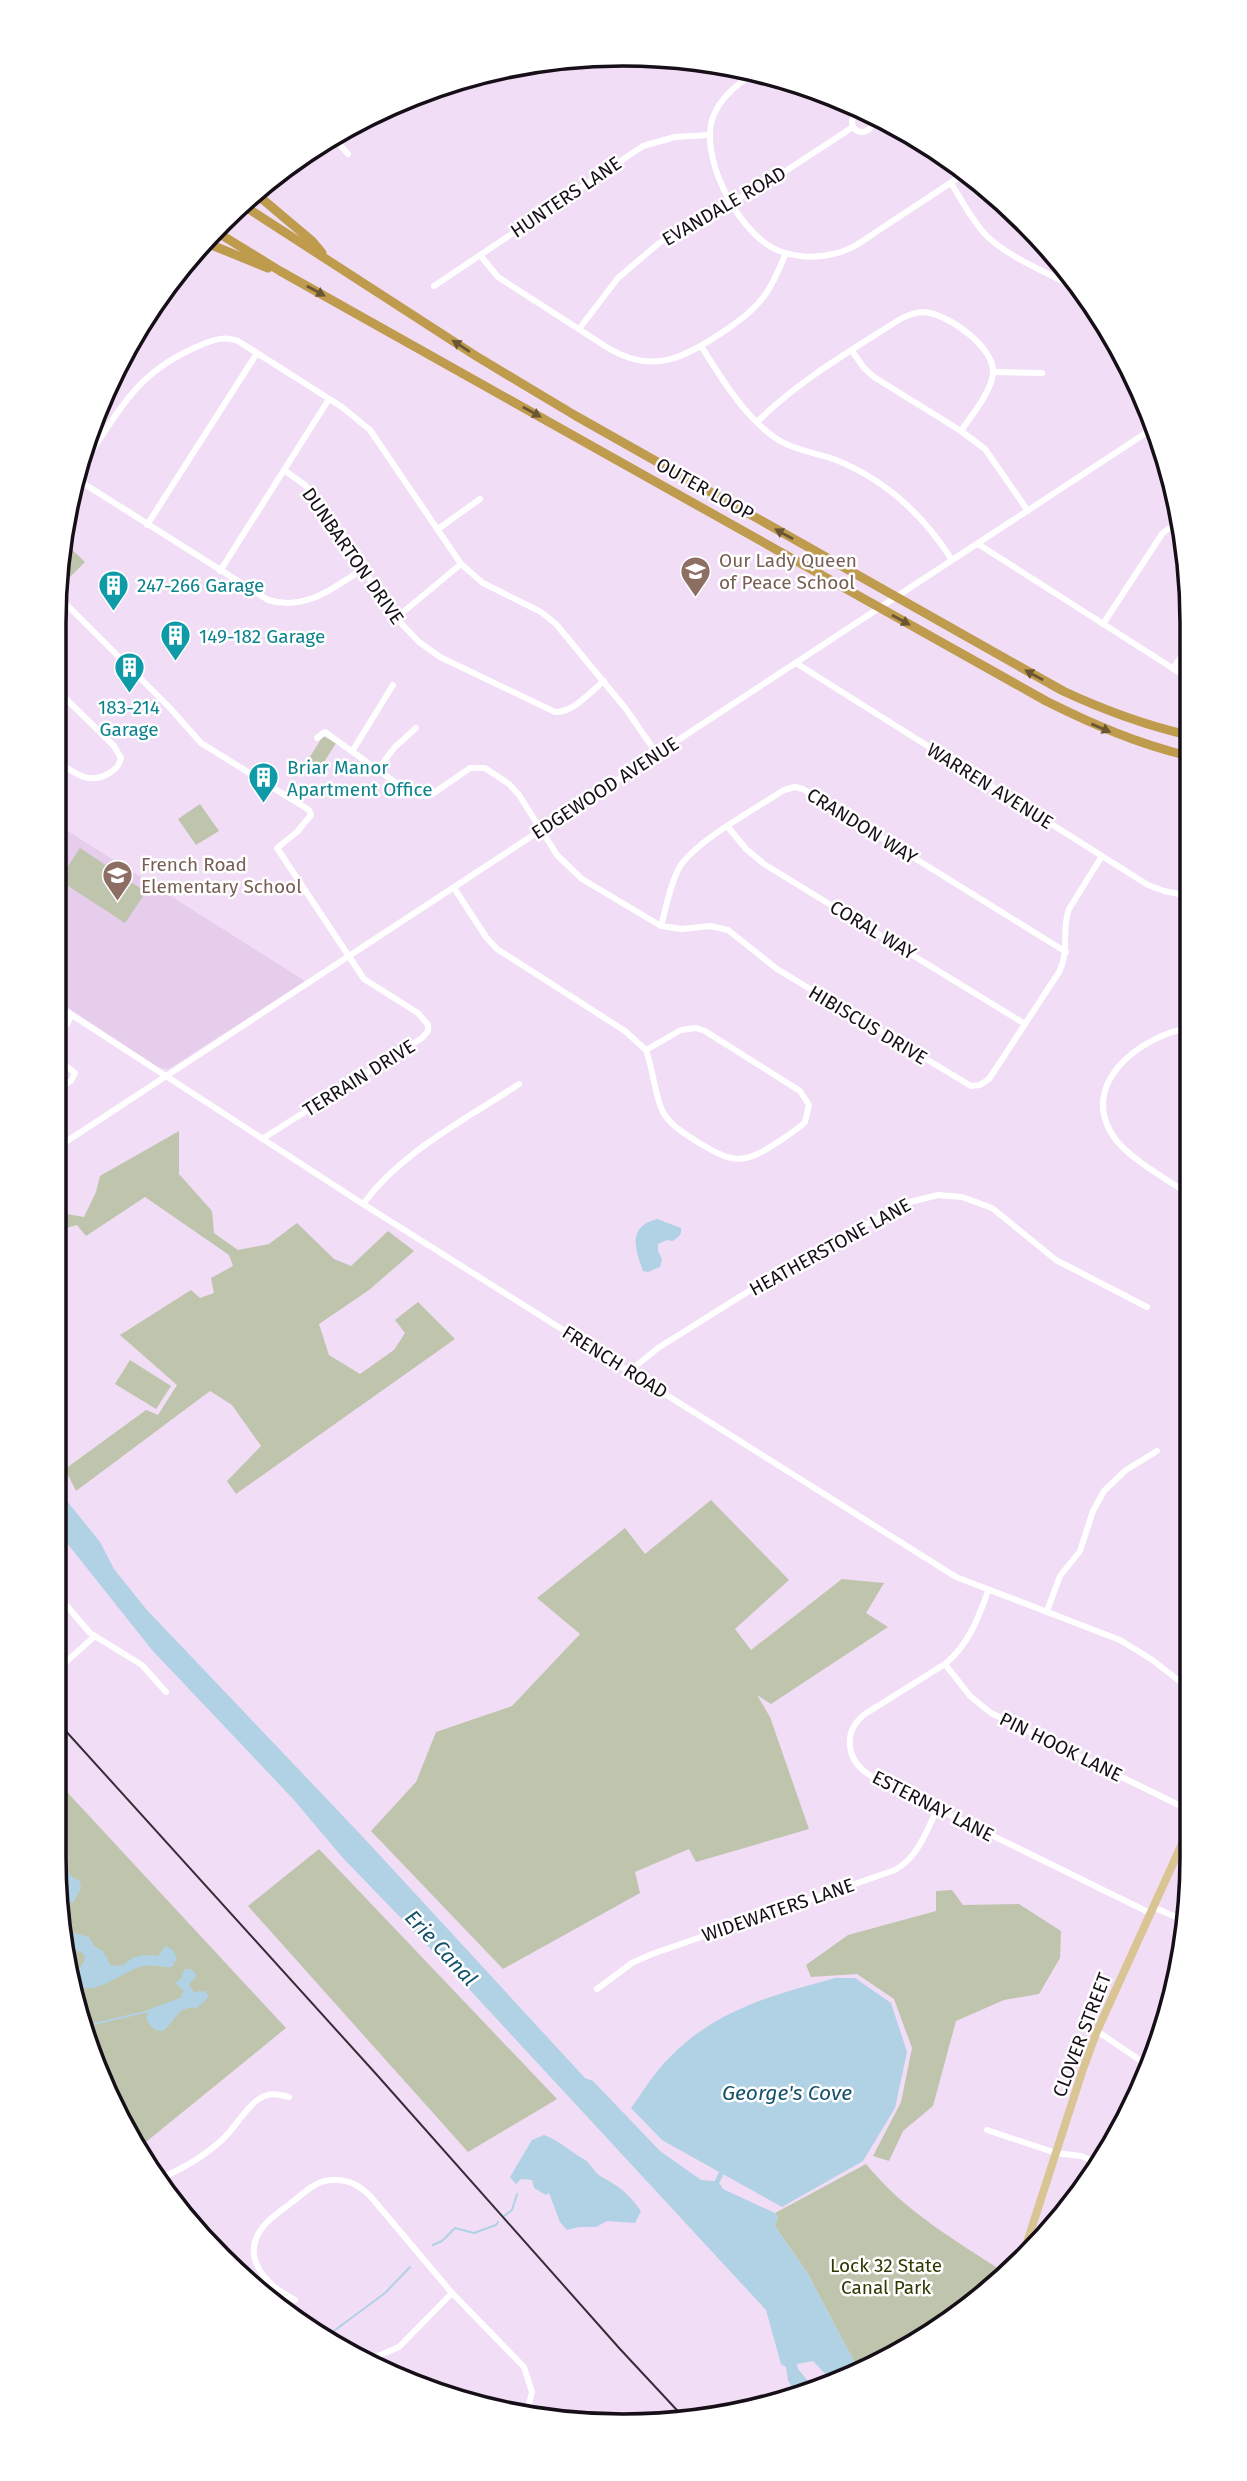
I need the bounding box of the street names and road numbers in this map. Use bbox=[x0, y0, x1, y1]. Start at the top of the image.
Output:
street label: HUNTERS LANE bbox=[506, 151, 626, 243]
street label: EVANDALE ROAD bbox=[658, 161, 790, 251]
street label: OUTER LOOP bbox=[652, 453, 758, 525]
street label: DUNBARTON DRIVE bbox=[297, 483, 409, 629]
street label: EDGEWOOD AVENUE bbox=[527, 732, 683, 844]
street label: WARREN AVENUE bbox=[922, 738, 1058, 834]
street label: CRANDON WAY bbox=[803, 783, 922, 869]
street label: CORAL WAY bbox=[826, 895, 921, 965]
street label: HIBISCUS DRIVE bbox=[804, 981, 932, 1069]
street label: TERRAIN DRIVE bbox=[299, 1034, 419, 1122]
street label: HEATHERSTONE LANE bbox=[745, 1193, 915, 1301]
street label: FRENCH ROAD bbox=[558, 1320, 672, 1404]
street label: PIN HOOK LANE bbox=[996, 1707, 1126, 1787]
street label: ESTERNAY LANE bbox=[868, 1765, 998, 1847]
street label: WIDEWATERS LANE bbox=[699, 1873, 857, 1947]
street label: CLOVER STREET bbox=[1048, 1970, 1116, 2100]

